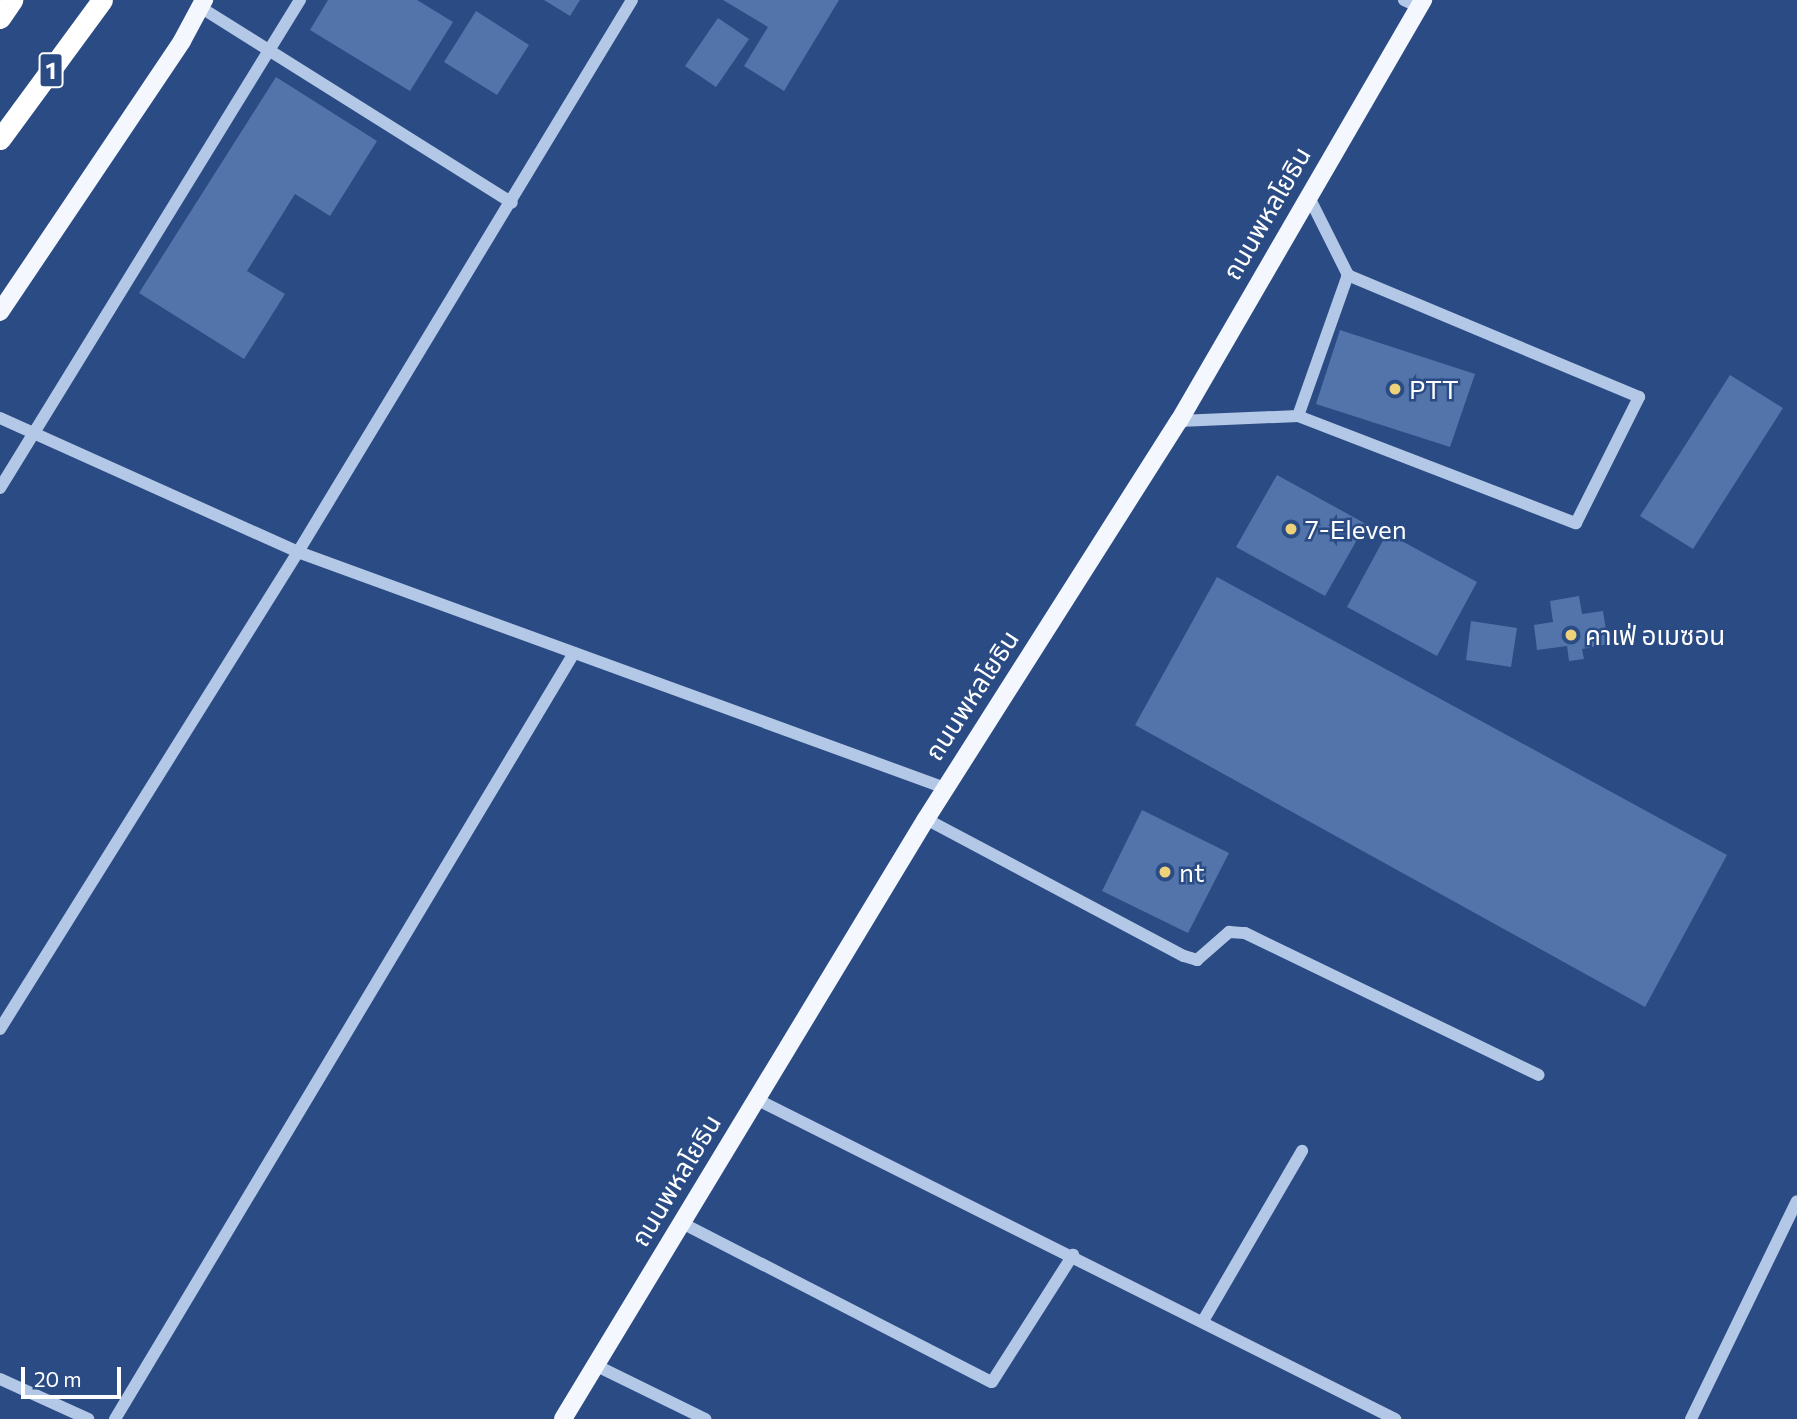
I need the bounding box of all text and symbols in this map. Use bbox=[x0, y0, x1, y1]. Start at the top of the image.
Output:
road number: 1 bbox=[37, 50, 65, 90]
street label: ถนนพหลโยธิน bbox=[1215, 141, 1317, 285]
place label: PTT bbox=[1409, 373, 1459, 405]
marker: PTT bbox=[1387, 381, 1403, 397]
place label: 7-Eleven bbox=[1305, 513, 1407, 545]
marker: 7-Eleven bbox=[1283, 521, 1299, 537]
place label: คาเฟ่ อเมซอน bbox=[1585, 619, 1725, 651]
street label: ถนนพหลโยธิน bbox=[917, 624, 1025, 766]
marker: คาเฟ่ อเมซอน bbox=[1563, 627, 1579, 643]
place label: nt bbox=[1179, 856, 1205, 888]
marker: nt bbox=[1157, 864, 1173, 880]
street label: ถนนพหลโยธิน bbox=[623, 1108, 727, 1252]
scale bar bbox=[24, 1352, 124, 1396]
text: 20 m bbox=[34, 1366, 82, 1391]

